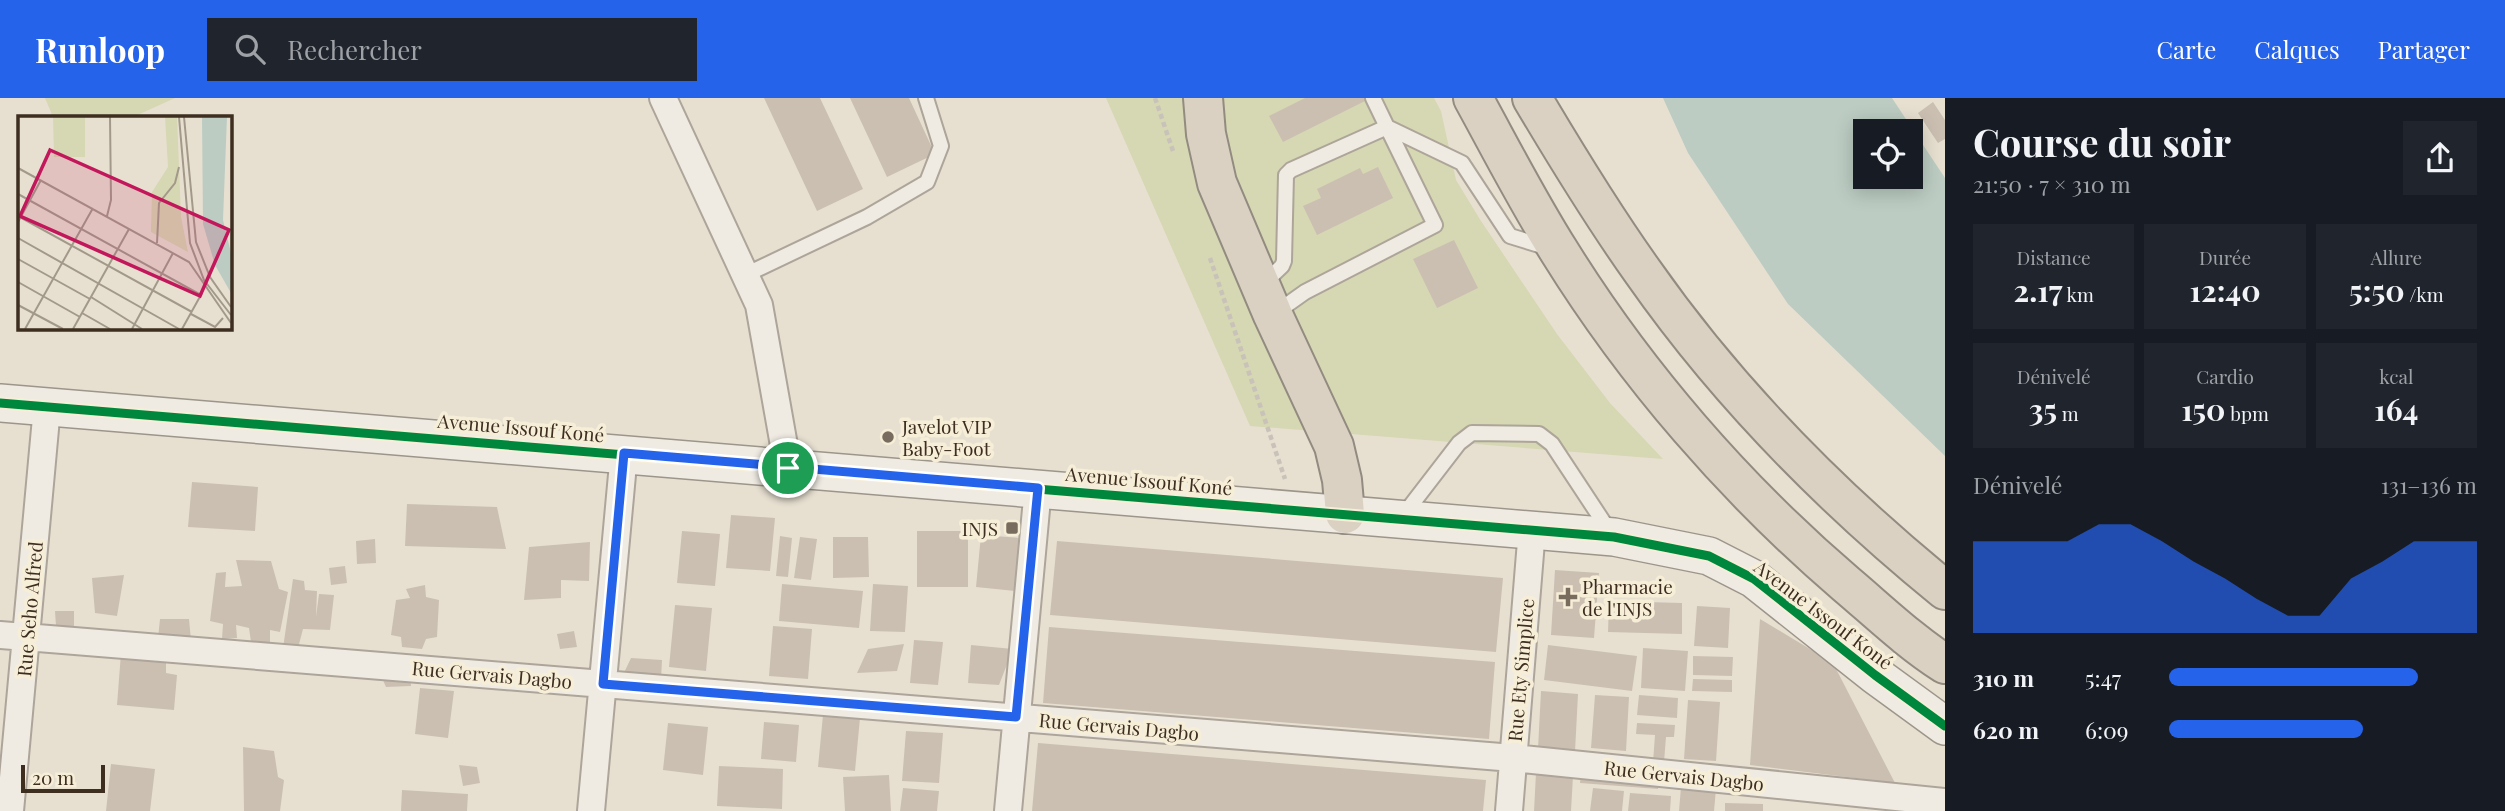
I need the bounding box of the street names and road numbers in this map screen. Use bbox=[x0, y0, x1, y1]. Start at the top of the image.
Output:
street label: Avenue Issouf Koné bbox=[436, 407, 605, 447]
street label: Avenue Issouf Koné bbox=[1064, 460, 1233, 500]
street label: Rue Seho Alfred bbox=[10, 540, 48, 678]
street label: Avenue Issouf Koné bbox=[1749, 553, 1899, 675]
street label: Rue Ety Simplice bbox=[1501, 597, 1539, 743]
street label: Rue Gervais Dagbo bbox=[411, 654, 573, 694]
street label: Rue Gervais Dagbo bbox=[1038, 706, 1200, 746]
street label: Rue Gervais Dagbo bbox=[1603, 754, 1765, 796]

